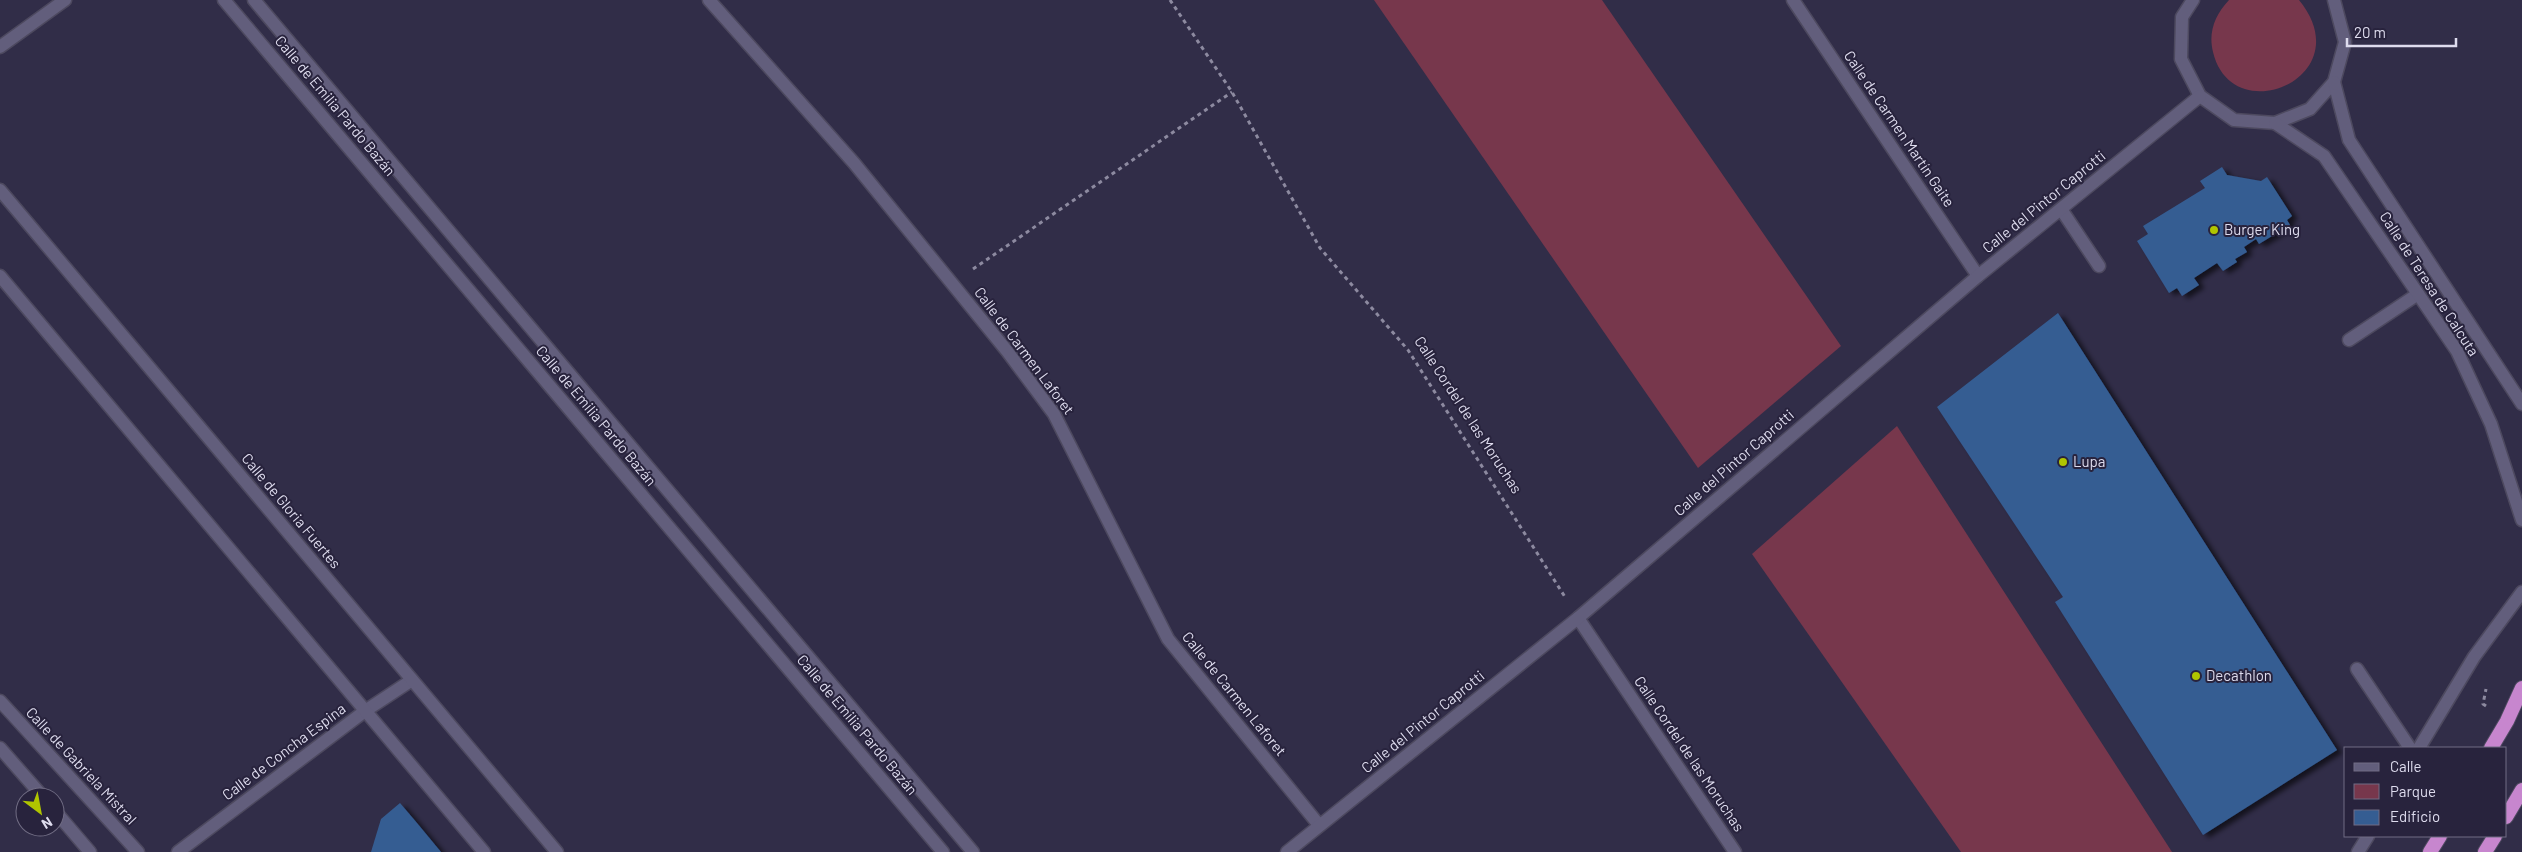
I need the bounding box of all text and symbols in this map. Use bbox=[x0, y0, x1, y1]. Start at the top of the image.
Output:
scale bar bbox=[2347, 15, 2456, 47]
text: 20 m bbox=[2354, 23, 2386, 41]
street label: Calle de Emilia Pardo Bazán bbox=[272, 32, 400, 179]
street label: Calle de Carmen Martín Gaite bbox=[1841, 47, 1959, 210]
street label: Calle del Pintor Caprotti bbox=[1978, 146, 2108, 256]
street label: Calle de Teresa de Calcuta bbox=[2376, 208, 2483, 359]
place label: Burger King bbox=[2224, 220, 2300, 238]
marker: Burger King bbox=[2208, 224, 2220, 236]
street label: Calle de Carmen Laforet bbox=[971, 283, 1079, 418]
street label: Calle Cordel de las Moruchas bbox=[1411, 333, 1526, 496]
street label: Calle de Emilia Pardo Bazán bbox=[533, 342, 661, 489]
street label: Calle del Pintor Caprotti bbox=[1670, 405, 1797, 519]
street label: Calle de Gloria Fuertes bbox=[238, 449, 345, 572]
place label: Lupa bbox=[2073, 452, 2106, 470]
marker: Lupa bbox=[2057, 456, 2069, 468]
street label: Calle de Carmen Laforet bbox=[1179, 628, 1291, 759]
street label: Calle de Emilia Pardo Bazán bbox=[794, 651, 922, 798]
street label: Calle del Pintor Caprotti bbox=[1357, 666, 1487, 776]
place label: Decathlon bbox=[2206, 666, 2272, 684]
marker: Decathlon bbox=[2190, 670, 2202, 682]
street label: Calle Cordel de las Moruchas bbox=[1631, 672, 1749, 835]
street label: Calle de Concha Espina bbox=[218, 699, 349, 803]
street label: Calle de Gabriela Mistral bbox=[23, 703, 141, 828]
legend bbox=[2344, 747, 2507, 837]
text: Calle bbox=[2390, 757, 2422, 775]
text: Parque bbox=[2390, 782, 2436, 800]
north arrow bbox=[15, 787, 65, 837]
text: Edificio bbox=[2390, 807, 2440, 825]
text: N bbox=[39, 814, 56, 833]

